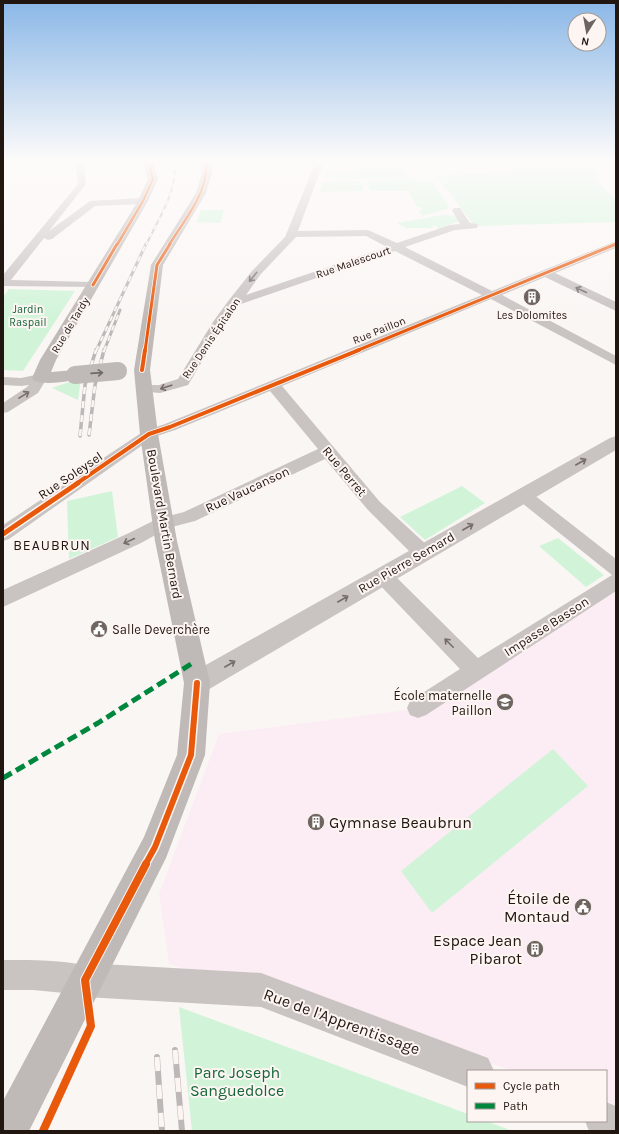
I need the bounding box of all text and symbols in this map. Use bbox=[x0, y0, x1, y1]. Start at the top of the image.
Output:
north arrow bbox=[567, 12, 607, 52]
text: N bbox=[580, 34, 590, 48]
street label: Rue Malescourt bbox=[314, 244, 392, 281]
one-way arrow bbox=[249, 271, 258, 282]
one-way arrow bbox=[575, 286, 587, 293]
building icon: Les Dolomites bbox=[522, 287, 542, 307]
street label: Rue Denis Épitalon bbox=[178, 294, 243, 381]
street label: Rue de Tardy bbox=[49, 295, 92, 355]
park label: Jardin Raspail bbox=[9, 303, 47, 329]
place label: Les Dolomites bbox=[497, 309, 568, 322]
street label: Rue Paillon bbox=[351, 314, 408, 347]
one-way arrow bbox=[90, 369, 103, 376]
one-way arrow bbox=[160, 384, 173, 391]
one-way arrow bbox=[18, 391, 30, 399]
street label: Rue Perret bbox=[319, 443, 370, 499]
street label: Rue Soleysel bbox=[35, 448, 105, 502]
street label: Boulevard Martin Bernard bbox=[144, 448, 185, 600]
one-way arrow bbox=[575, 458, 587, 466]
street label: Rue Vaucanson bbox=[203, 463, 292, 515]
one-way arrow bbox=[462, 522, 474, 530]
street label: Rue Pierre Semard bbox=[355, 529, 457, 596]
district label: BEAUBRUN bbox=[13, 537, 91, 554]
one-way arrow bbox=[123, 538, 135, 545]
street label: Impasse Basson bbox=[501, 593, 591, 659]
one-way arrow bbox=[337, 594, 349, 602]
public building icon: Salle Deverchère bbox=[89, 619, 109, 639]
place label: Salle Deverchère bbox=[112, 622, 210, 637]
one-way arrow bbox=[444, 638, 454, 648]
one-way arrow bbox=[224, 659, 236, 667]
place label: École maternelle Paillon bbox=[393, 686, 492, 718]
school or university icon: École maternelle Paillon bbox=[495, 692, 515, 712]
building icon: Gymnase Beaubrun bbox=[306, 812, 326, 832]
place label: Gymnase Beaubrun bbox=[329, 813, 472, 832]
place label: Étoile de Montaud bbox=[504, 889, 570, 926]
public building icon: Étoile de Montaud bbox=[573, 897, 593, 917]
place label: Espace Jean Pibarot bbox=[433, 931, 522, 968]
building icon: Espace Jean Pibarot bbox=[525, 939, 545, 959]
street label: Rue de l'Apprentissage bbox=[261, 984, 423, 1059]
park label: Parc Joseph Sanguedolce bbox=[190, 1063, 284, 1100]
legend bbox=[467, 1070, 607, 1122]
text: Cycle path bbox=[503, 1079, 560, 1093]
text: Path bbox=[503, 1099, 528, 1113]

